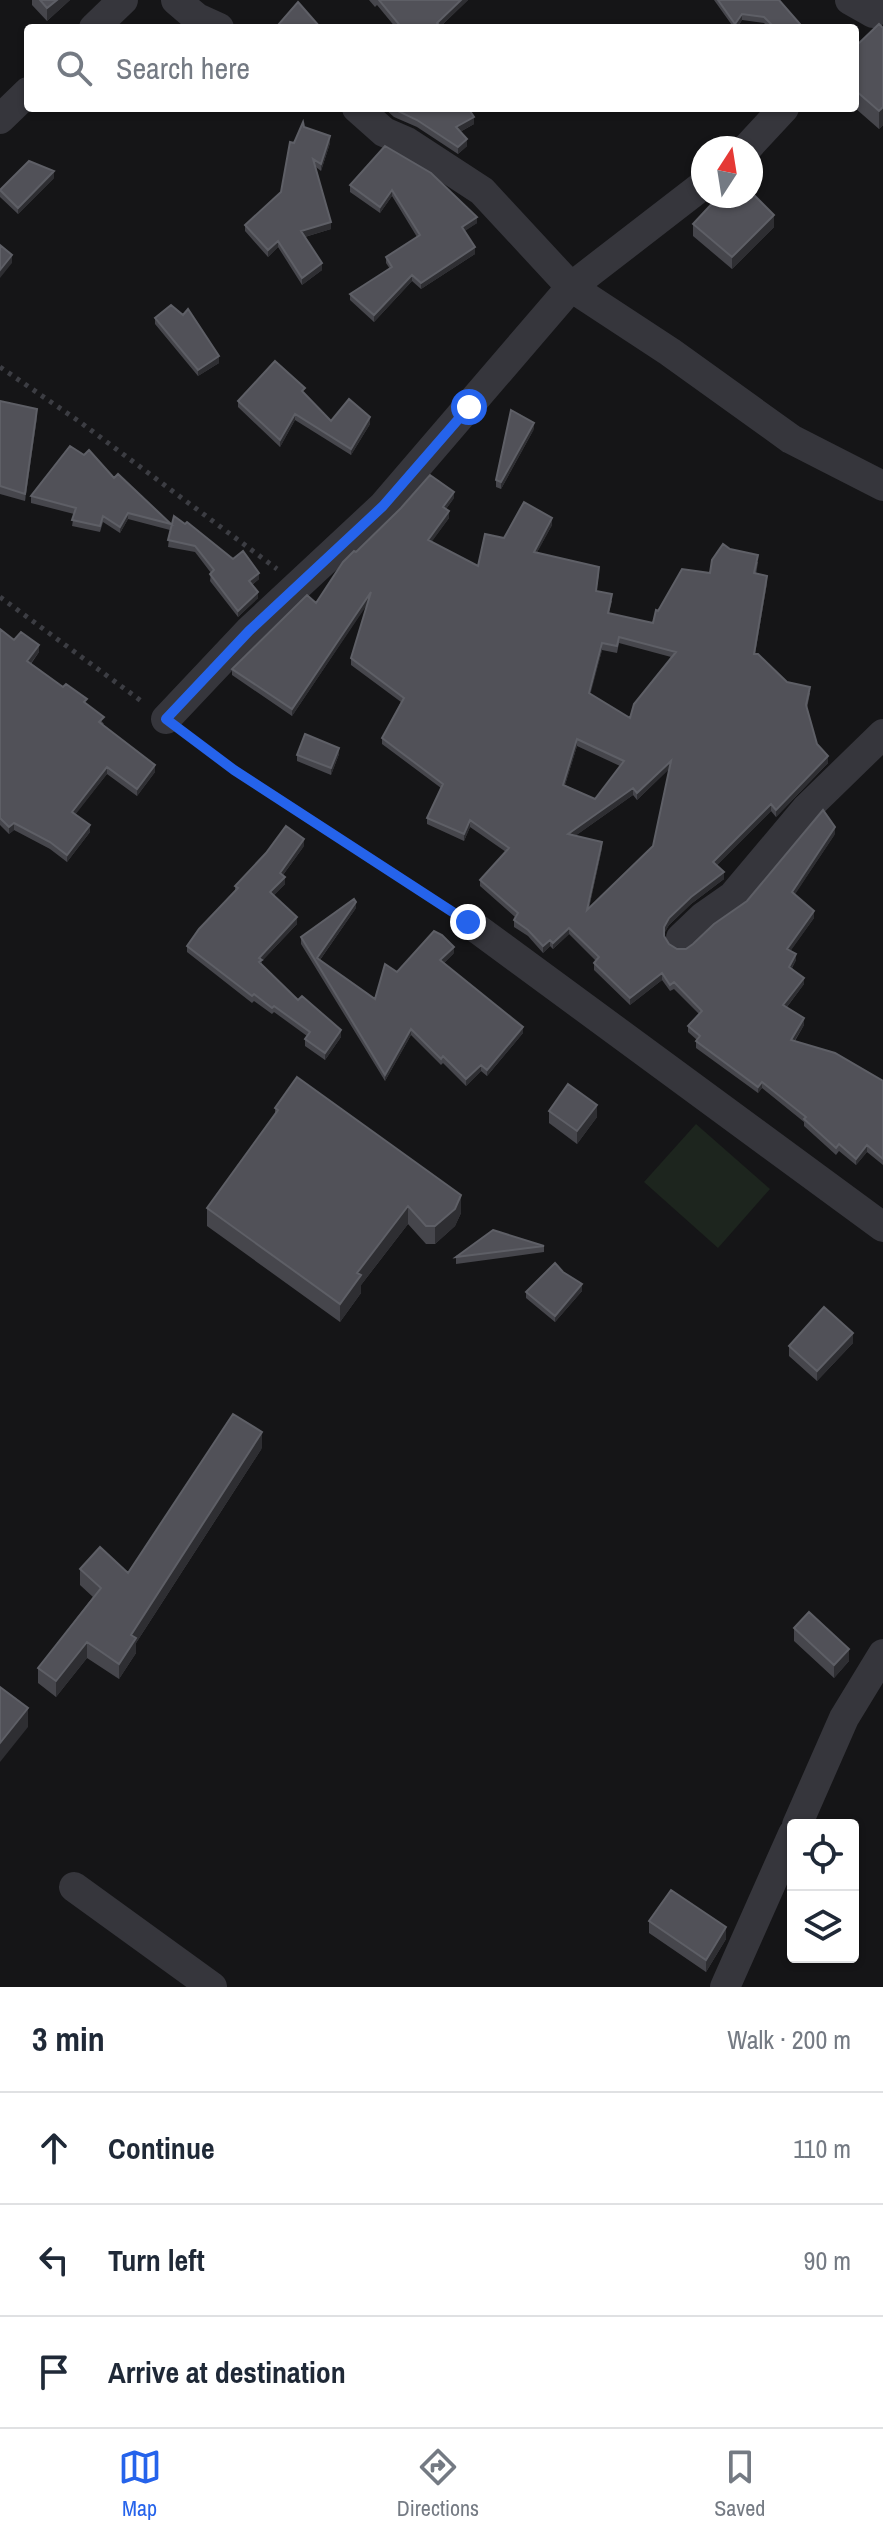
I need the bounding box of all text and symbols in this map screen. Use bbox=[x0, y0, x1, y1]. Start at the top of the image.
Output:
search box bbox=[24, 24, 859, 112]
icon: search bbox=[52, 46, 96, 90]
text: Search here bbox=[116, 48, 250, 88]
north arrow bbox=[691, 136, 763, 208]
route start bbox=[451, 389, 487, 425]
route end bbox=[450, 904, 486, 940]
map controls bbox=[787, 1819, 859, 1963]
button: locate bbox=[787, 1819, 859, 1891]
button: layers bbox=[787, 1891, 859, 1963]
text: 3 min bbox=[32, 2016, 105, 2062]
text: Walk · 200 m bbox=[727, 2022, 851, 2057]
icon: ahead bbox=[32, 2126, 76, 2170]
text: Continue bbox=[108, 2128, 215, 2168]
text: 110 m bbox=[793, 2131, 851, 2166]
icon: left bbox=[32, 2238, 76, 2282]
text: Turn left bbox=[108, 2240, 205, 2280]
text: 90 m bbox=[804, 2243, 851, 2278]
icon: arrive bbox=[32, 2350, 76, 2394]
text: Arrive at destination bbox=[108, 2352, 346, 2392]
tab: Map bbox=[118, 2445, 162, 2523]
tab: Directions bbox=[397, 2445, 479, 2523]
tab: Saved bbox=[714, 2445, 765, 2523]

